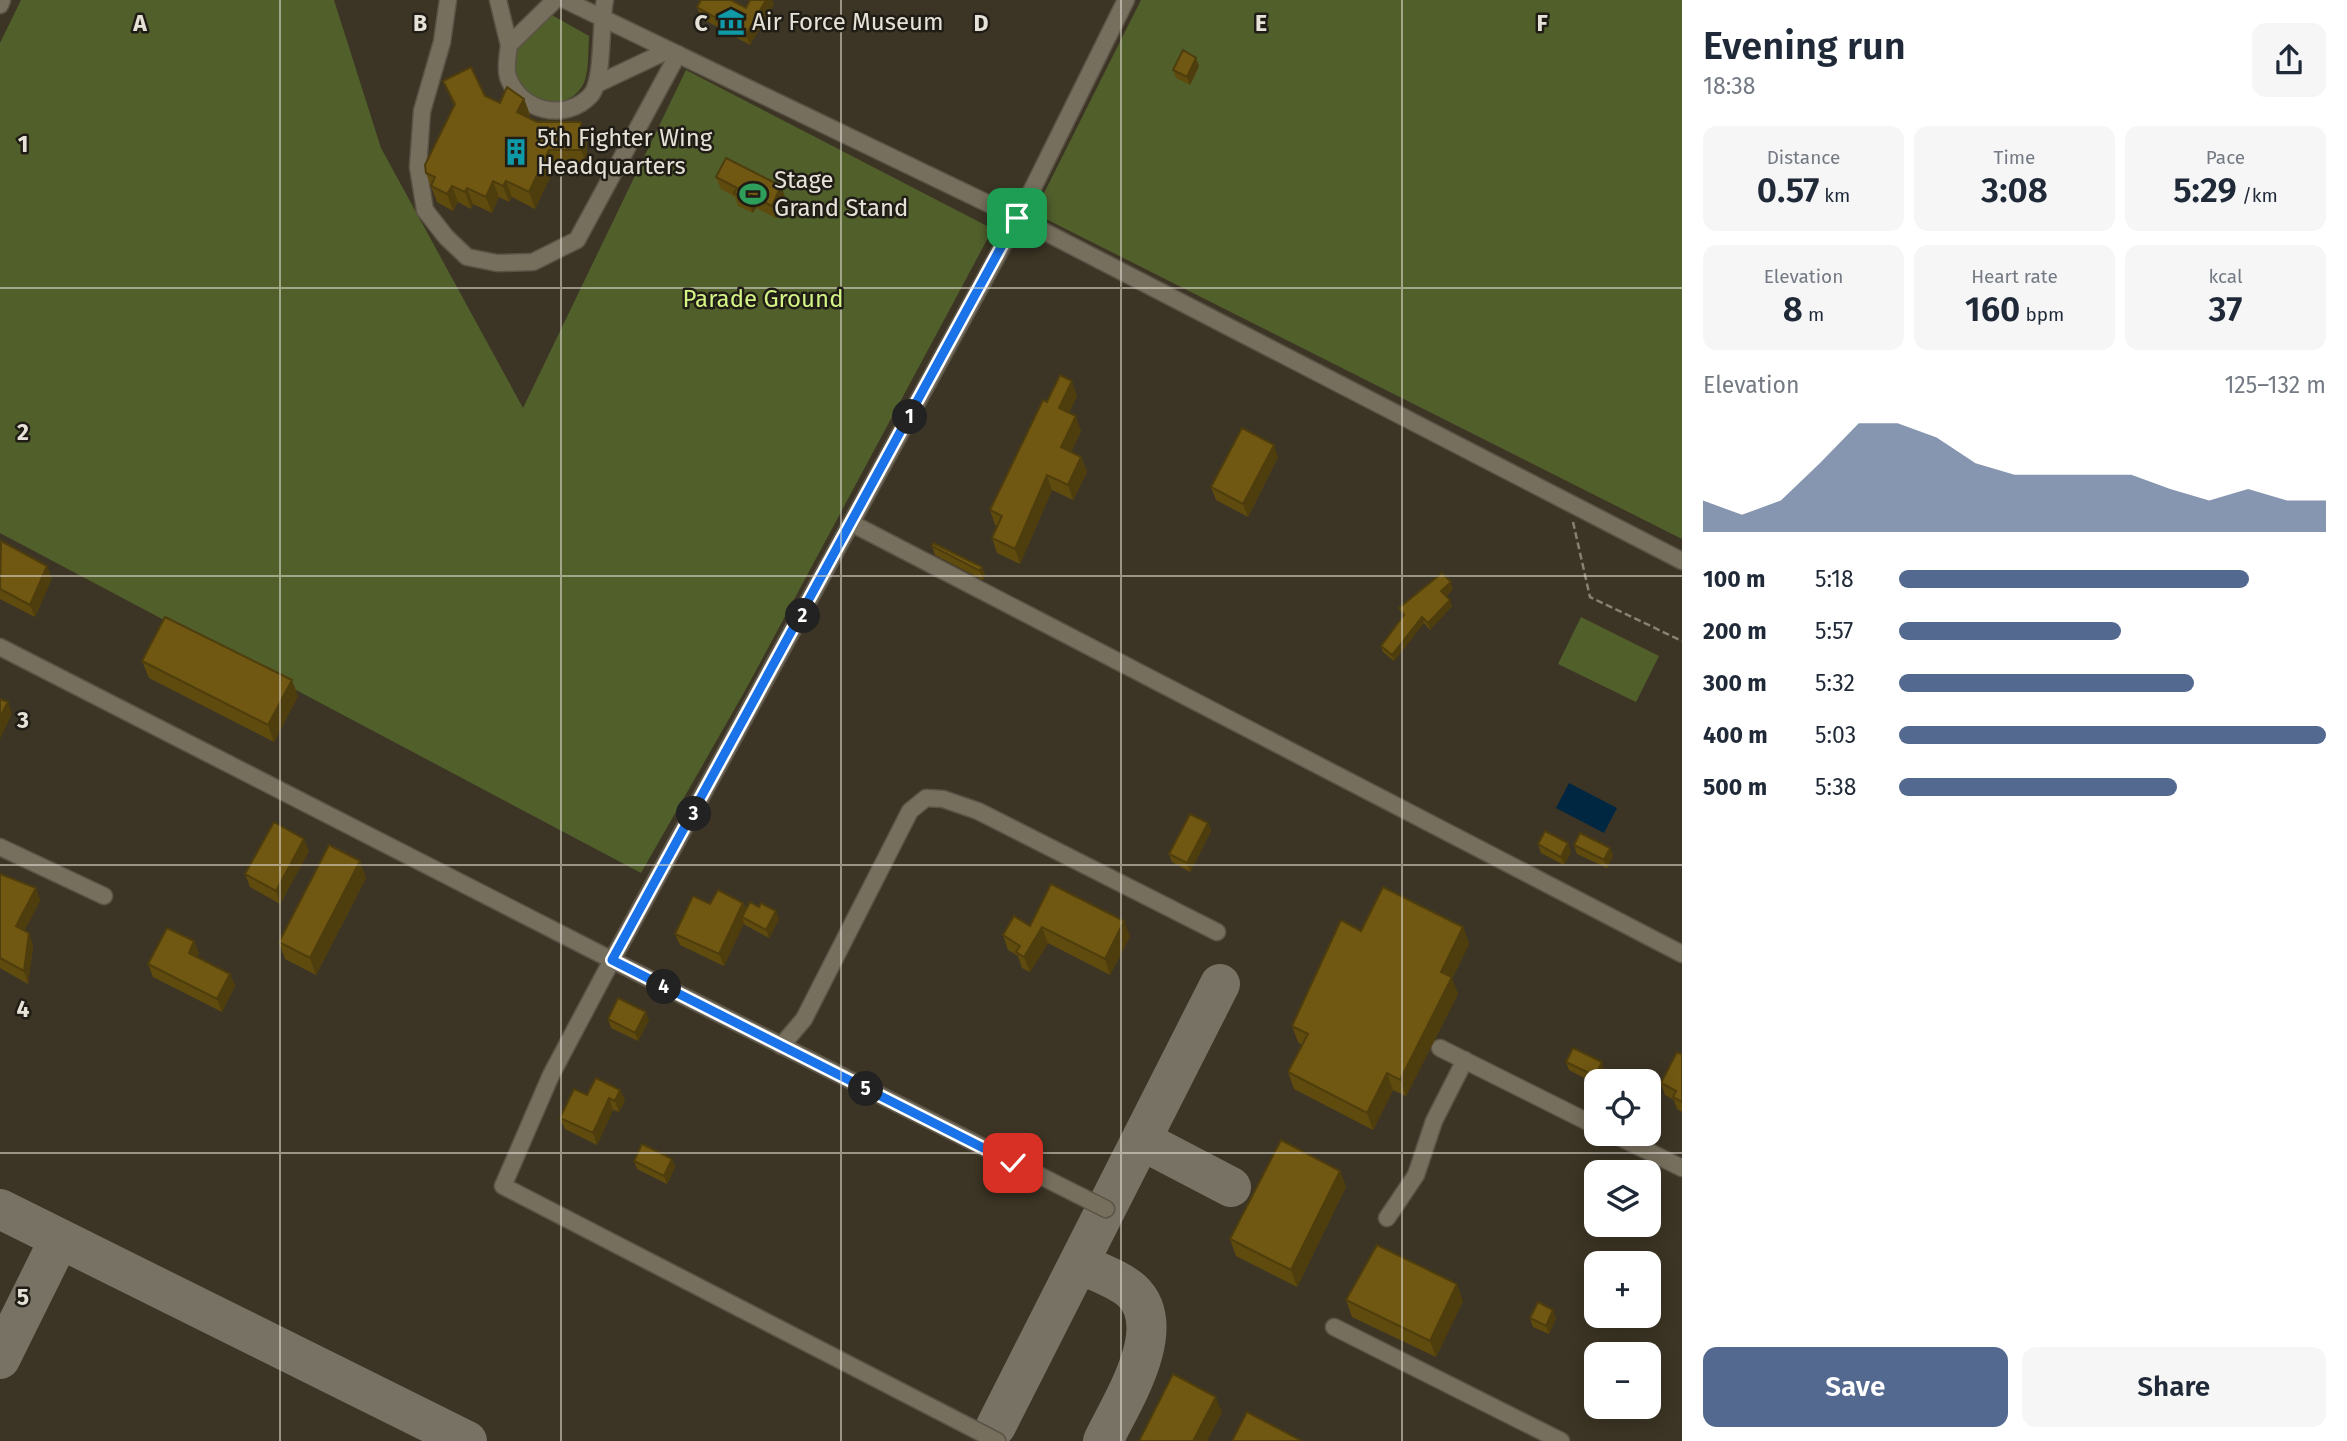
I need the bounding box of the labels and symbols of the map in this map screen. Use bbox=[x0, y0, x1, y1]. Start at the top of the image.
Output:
museum icon: Air Force Museum bbox=[716, 7, 746, 37]
place label: Air Force Museum bbox=[752, 8, 944, 36]
text: A bbox=[132, 9, 147, 37]
text: B bbox=[413, 9, 427, 37]
text: C bbox=[694, 9, 708, 37]
text: D bbox=[974, 9, 989, 37]
text: E bbox=[1255, 9, 1267, 37]
text: F bbox=[1536, 9, 1548, 37]
place label: 5th Fighter Wing Headquarters bbox=[537, 124, 713, 180]
text: 1 bbox=[18, 130, 28, 158]
building icon: 5th Fighter Wing Headquarters bbox=[501, 137, 531, 167]
place label: Stage Grand Stand bbox=[774, 166, 908, 222]
sports icon: Stage Grand Stand bbox=[738, 179, 768, 209]
pin bbox=[987, 188, 1047, 248]
park label: Parade Ground bbox=[682, 285, 844, 313]
pin: 1 bbox=[892, 400, 928, 434]
text: 2 bbox=[17, 418, 29, 446]
pin: 2 bbox=[786, 598, 820, 634]
text: 3 bbox=[16, 706, 29, 734]
pin: 3 bbox=[676, 796, 712, 832]
pin: 4 bbox=[646, 970, 682, 1004]
text: 4 bbox=[17, 995, 30, 1023]
pin: 5 bbox=[848, 1072, 884, 1106]
pin bbox=[983, 1133, 1043, 1193]
text: 5 bbox=[17, 1283, 29, 1311]

